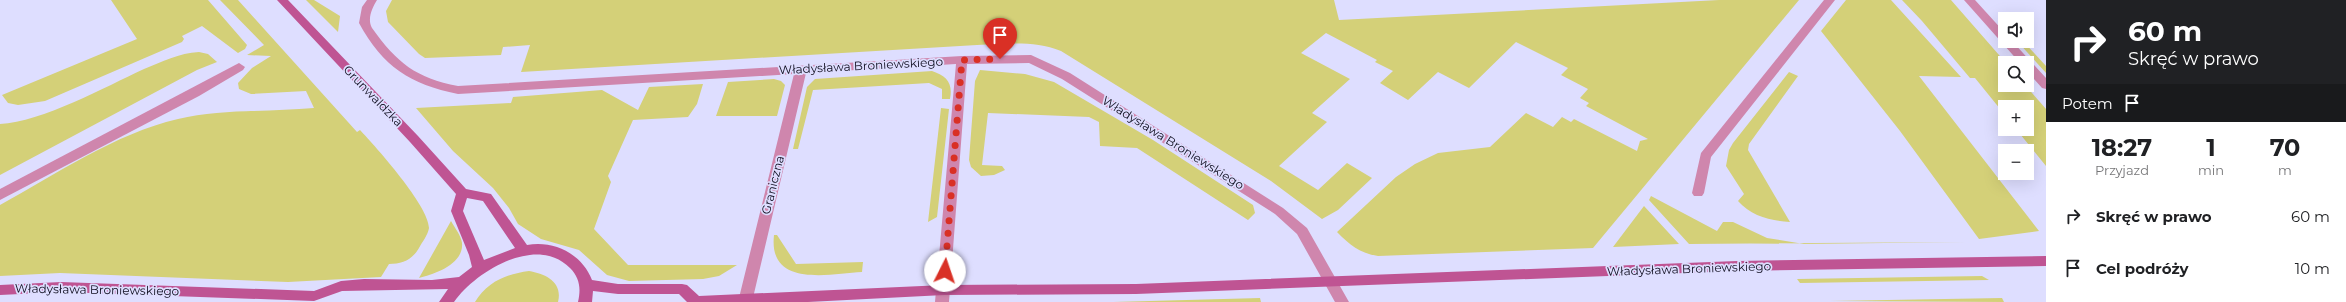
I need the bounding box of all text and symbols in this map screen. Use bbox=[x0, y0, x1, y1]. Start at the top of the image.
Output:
map controls bbox=[1998, 12, 2034, 180]
button: sound bbox=[1998, 12, 2034, 48]
text: 60 m bbox=[2128, 14, 2202, 48]
icon: right bbox=[2062, 16, 2114, 68]
pin bbox=[983, 18, 1017, 59]
icon: arrive bbox=[989, 24, 1011, 46]
text: Skręć w prawo bbox=[2128, 48, 2259, 70]
street label: Władysława Broniewskiego bbox=[778, 54, 943, 77]
button: search bbox=[1998, 56, 2034, 92]
street label: Grunwaldzka bbox=[340, 62, 406, 129]
icon: arrive bbox=[2121, 92, 2143, 114]
street label: Władysława Broniewskiego bbox=[1100, 93, 1247, 192]
text: Potem bbox=[2062, 94, 2113, 113]
button: + bbox=[1998, 100, 2034, 136]
text: 18:27 bbox=[2092, 133, 2152, 162]
text: 1 bbox=[2206, 133, 2216, 162]
text: 70 bbox=[2270, 133, 2300, 162]
button: − bbox=[1998, 144, 2034, 180]
street label: Graniczna bbox=[758, 154, 787, 216]
text: Przyjazd bbox=[2095, 162, 2149, 178]
text: min bbox=[2198, 162, 2224, 178]
text: m bbox=[2278, 162, 2292, 178]
icon: right bbox=[2062, 205, 2084, 227]
text: Skręć w prawo bbox=[2096, 207, 2212, 226]
text: 60 m bbox=[2291, 207, 2330, 226]
position arrow bbox=[924, 250, 966, 292]
icon: arrive bbox=[2062, 257, 2084, 279]
street label: Władysława Broniewskiego bbox=[1607, 258, 1771, 279]
text: Cel podróży bbox=[2096, 259, 2188, 278]
text: 10 m bbox=[2295, 259, 2330, 278]
street label: Władysława Broniewskiego bbox=[15, 281, 179, 298]

